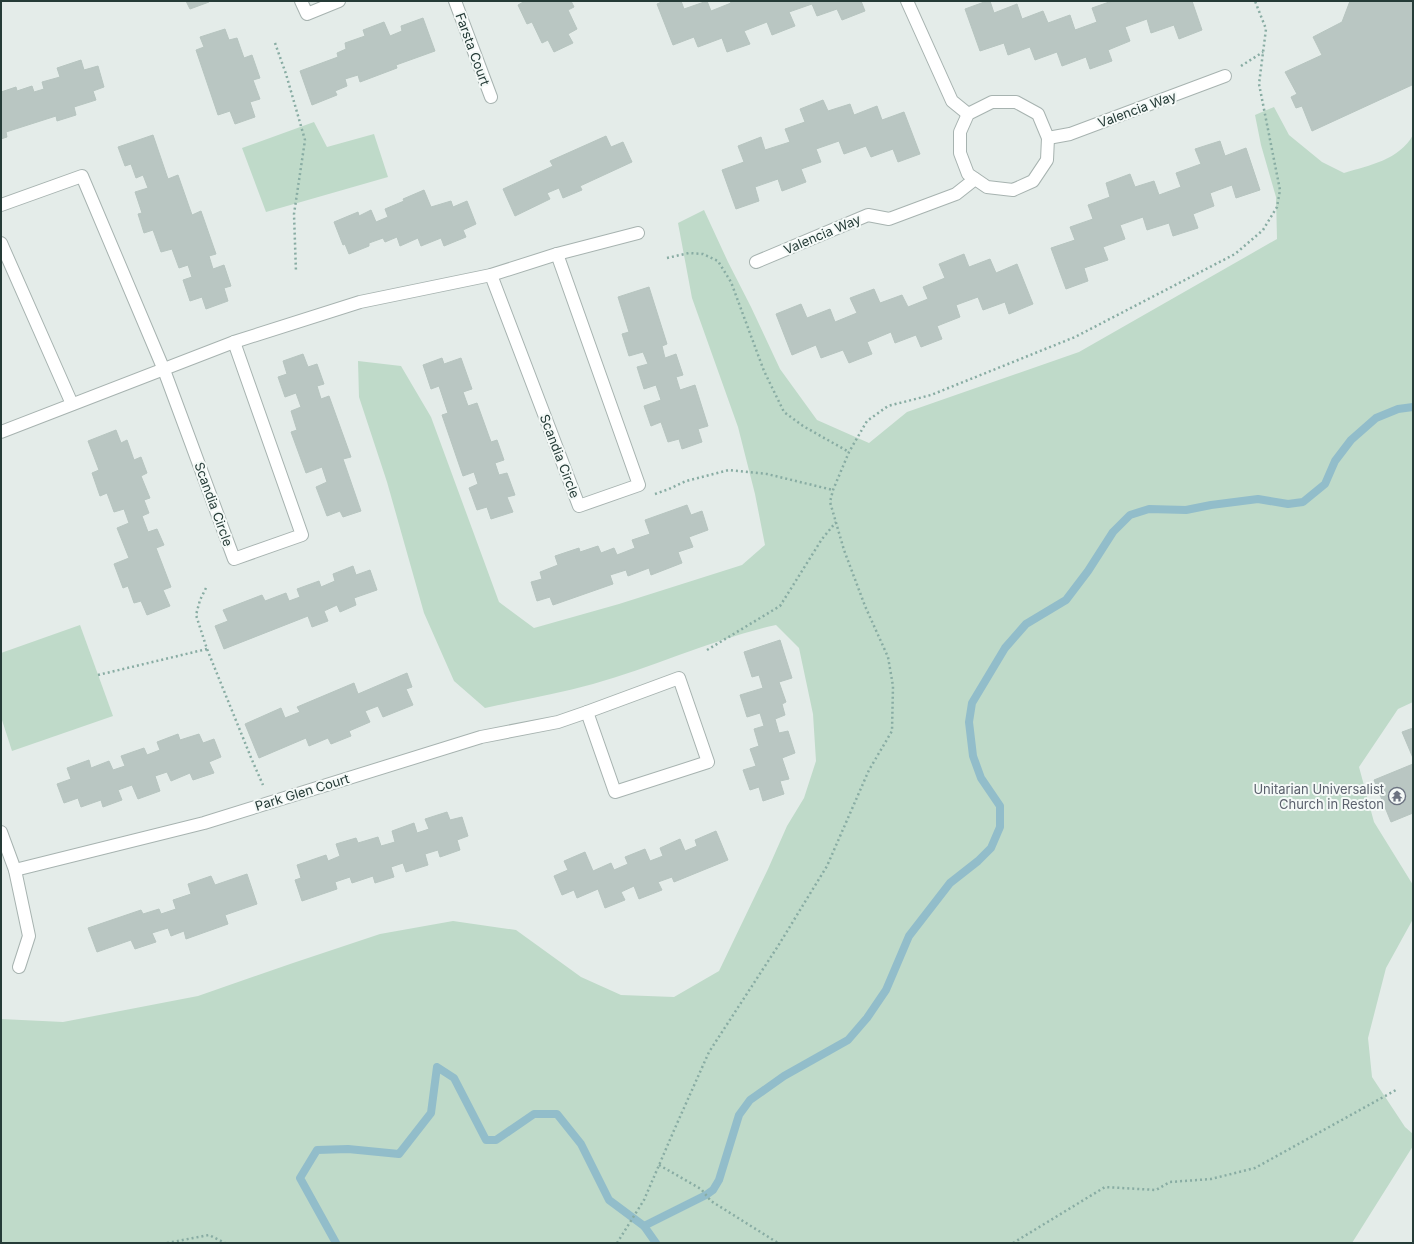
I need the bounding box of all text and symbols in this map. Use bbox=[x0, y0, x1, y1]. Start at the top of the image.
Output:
street label: Farsta Court bbox=[452, 11, 494, 87]
street label: Valencia Way bbox=[1096, 87, 1178, 131]
street label: Valencia Way bbox=[781, 211, 863, 257]
street label: Scandia Circle bbox=[537, 412, 583, 500]
street label: Scandia Circle bbox=[191, 460, 237, 548]
street label: Park Glen Court bbox=[253, 770, 351, 814]
place label: Unitarian Universalist Church in Reston bbox=[1253, 781, 1384, 812]
temple icon: Unitarian Universalist Church in Reston bbox=[1387, 786, 1407, 806]

